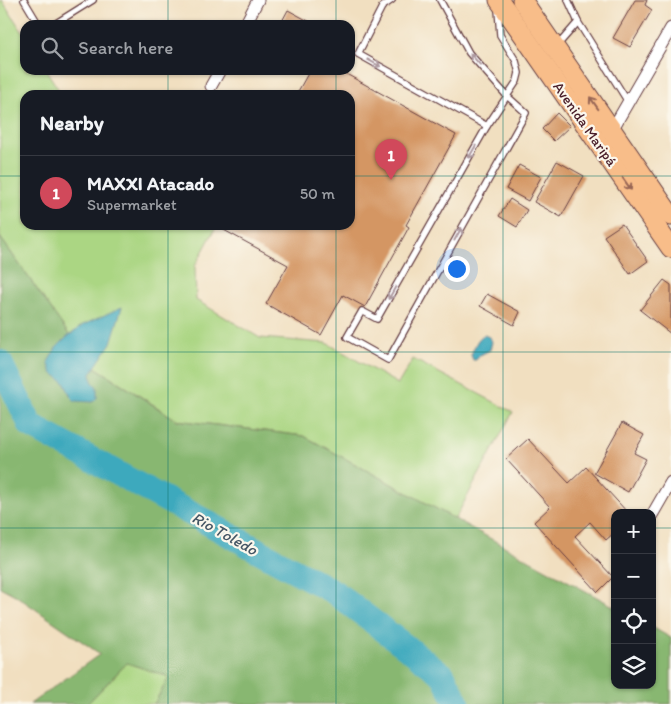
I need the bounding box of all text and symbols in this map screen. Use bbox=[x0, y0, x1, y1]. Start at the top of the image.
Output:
search box bbox=[20, 20, 355, 75]
icon: search bbox=[38, 34, 66, 62]
text: Search here bbox=[78, 36, 173, 59]
one-way arrow bbox=[469, 53, 481, 66]
one-way arrow bbox=[366, 59, 381, 68]
street label: Avenida Maripá bbox=[549, 78, 621, 170]
one-way arrow bbox=[589, 97, 599, 111]
text: Nearby bbox=[40, 110, 104, 135]
pin: 1 bbox=[375, 139, 407, 180]
one-way arrow bbox=[467, 144, 477, 159]
text: MAXXI Atacado bbox=[87, 172, 214, 195]
one-way arrow bbox=[622, 176, 632, 190]
text: 1 bbox=[52, 184, 60, 203]
text: 50 m bbox=[300, 184, 335, 203]
text: Supermarket bbox=[87, 195, 177, 214]
one-way arrow bbox=[454, 227, 464, 241]
your location bbox=[444, 256, 470, 282]
one-way arrow bbox=[386, 285, 396, 300]
water label: Rio Toledo bbox=[189, 508, 261, 559]
map controls bbox=[611, 509, 656, 689]
button: + bbox=[611, 509, 656, 554]
button: − bbox=[611, 554, 656, 599]
button: locate bbox=[611, 599, 656, 644]
button: layers bbox=[611, 644, 656, 689]

